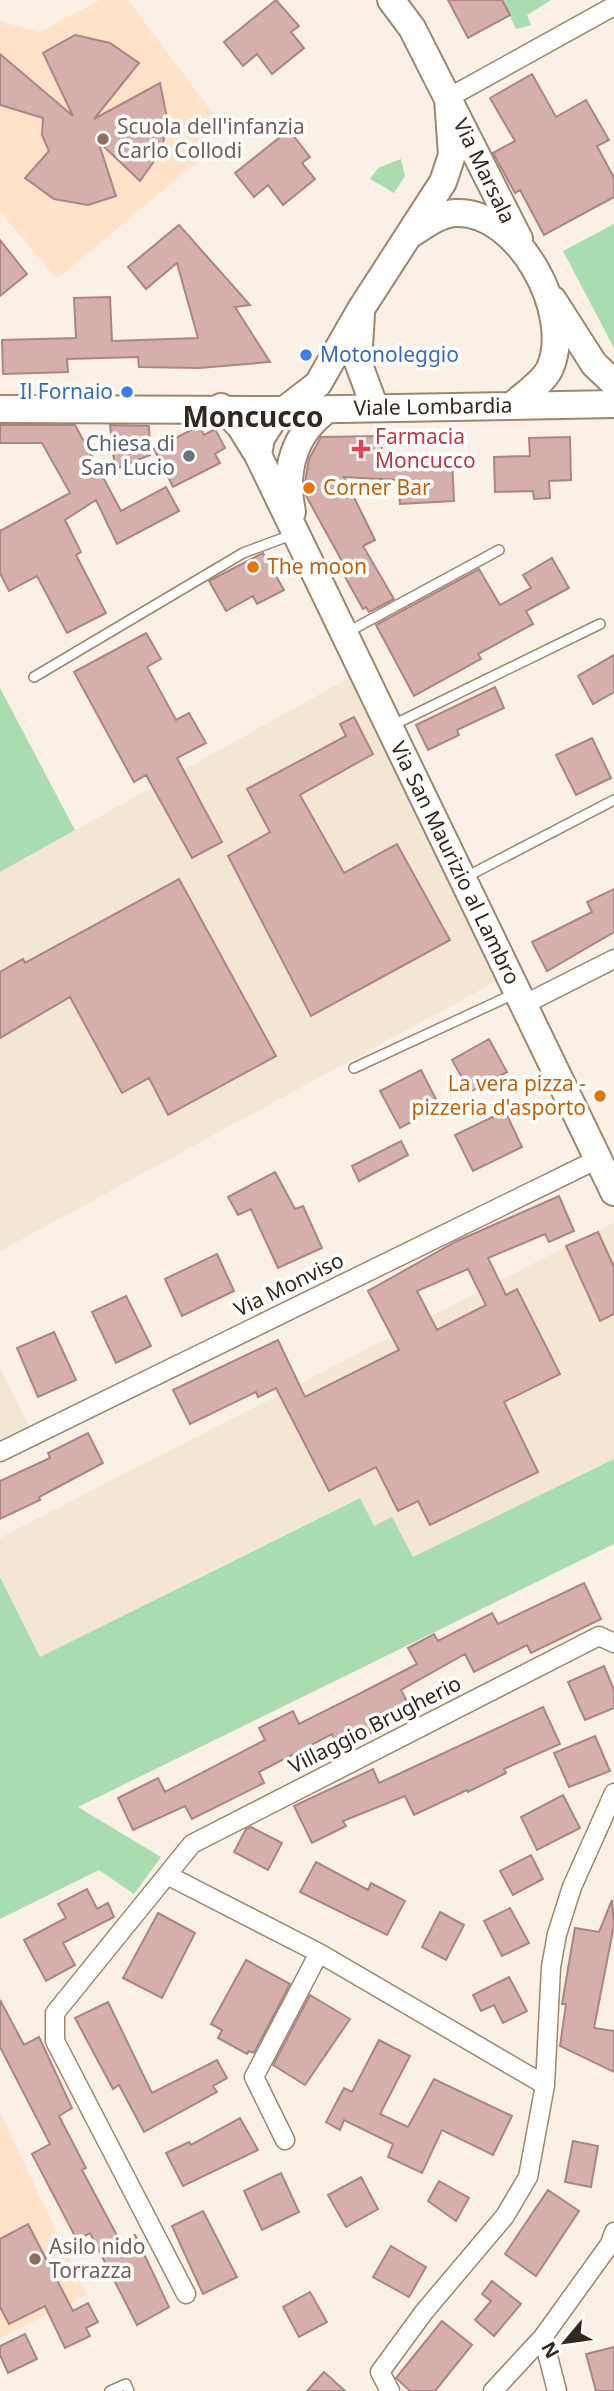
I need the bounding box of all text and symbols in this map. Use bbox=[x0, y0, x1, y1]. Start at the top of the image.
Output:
place label: Scuola dell'infanzia Carlo Collodi bbox=[117, 112, 305, 164]
street label: Via Marsala bbox=[447, 113, 522, 228]
marker: Scuola dell'infanzia Carlo Collodi bbox=[95, 131, 111, 147]
place label: Motonoleggio bbox=[320, 340, 459, 368]
marker: Motonoleggio bbox=[298, 347, 314, 363]
place label: Il Fornaio bbox=[20, 377, 113, 405]
marker: Il Fornaio bbox=[119, 384, 135, 400]
street label: Viale Lombardia bbox=[353, 391, 513, 421]
district label: Moncucco bbox=[182, 397, 324, 435]
place label: Farmacia Moncucco bbox=[375, 422, 476, 474]
place label: Chiesa di San Lucio bbox=[81, 429, 175, 481]
marker: Farmacia Moncucco bbox=[353, 441, 369, 457]
marker: Chiesa di San Lucio bbox=[181, 448, 197, 464]
place label: Corner Bar bbox=[323, 473, 431, 501]
marker: Corner Bar bbox=[301, 480, 317, 496]
place label: The moon bbox=[267, 552, 367, 580]
marker: The moon bbox=[245, 559, 261, 575]
street label: Via San Maurizio al Lambro bbox=[385, 736, 527, 989]
place label: La vera pizza - pizzeria d'asporto bbox=[412, 1069, 586, 1121]
marker: La vera pizza - pizzeria d'asporto bbox=[592, 1088, 608, 1104]
street label: Via Monviso bbox=[229, 1245, 348, 1323]
street label: Villaggio Brugherio bbox=[284, 1669, 465, 1780]
place label: Asilo nido Torrazza bbox=[49, 2232, 146, 2284]
marker: Asilo nido Torrazza bbox=[27, 2251, 43, 2267]
north arrow bbox=[530, 2307, 600, 2377]
text: N bbox=[535, 2337, 565, 2363]

